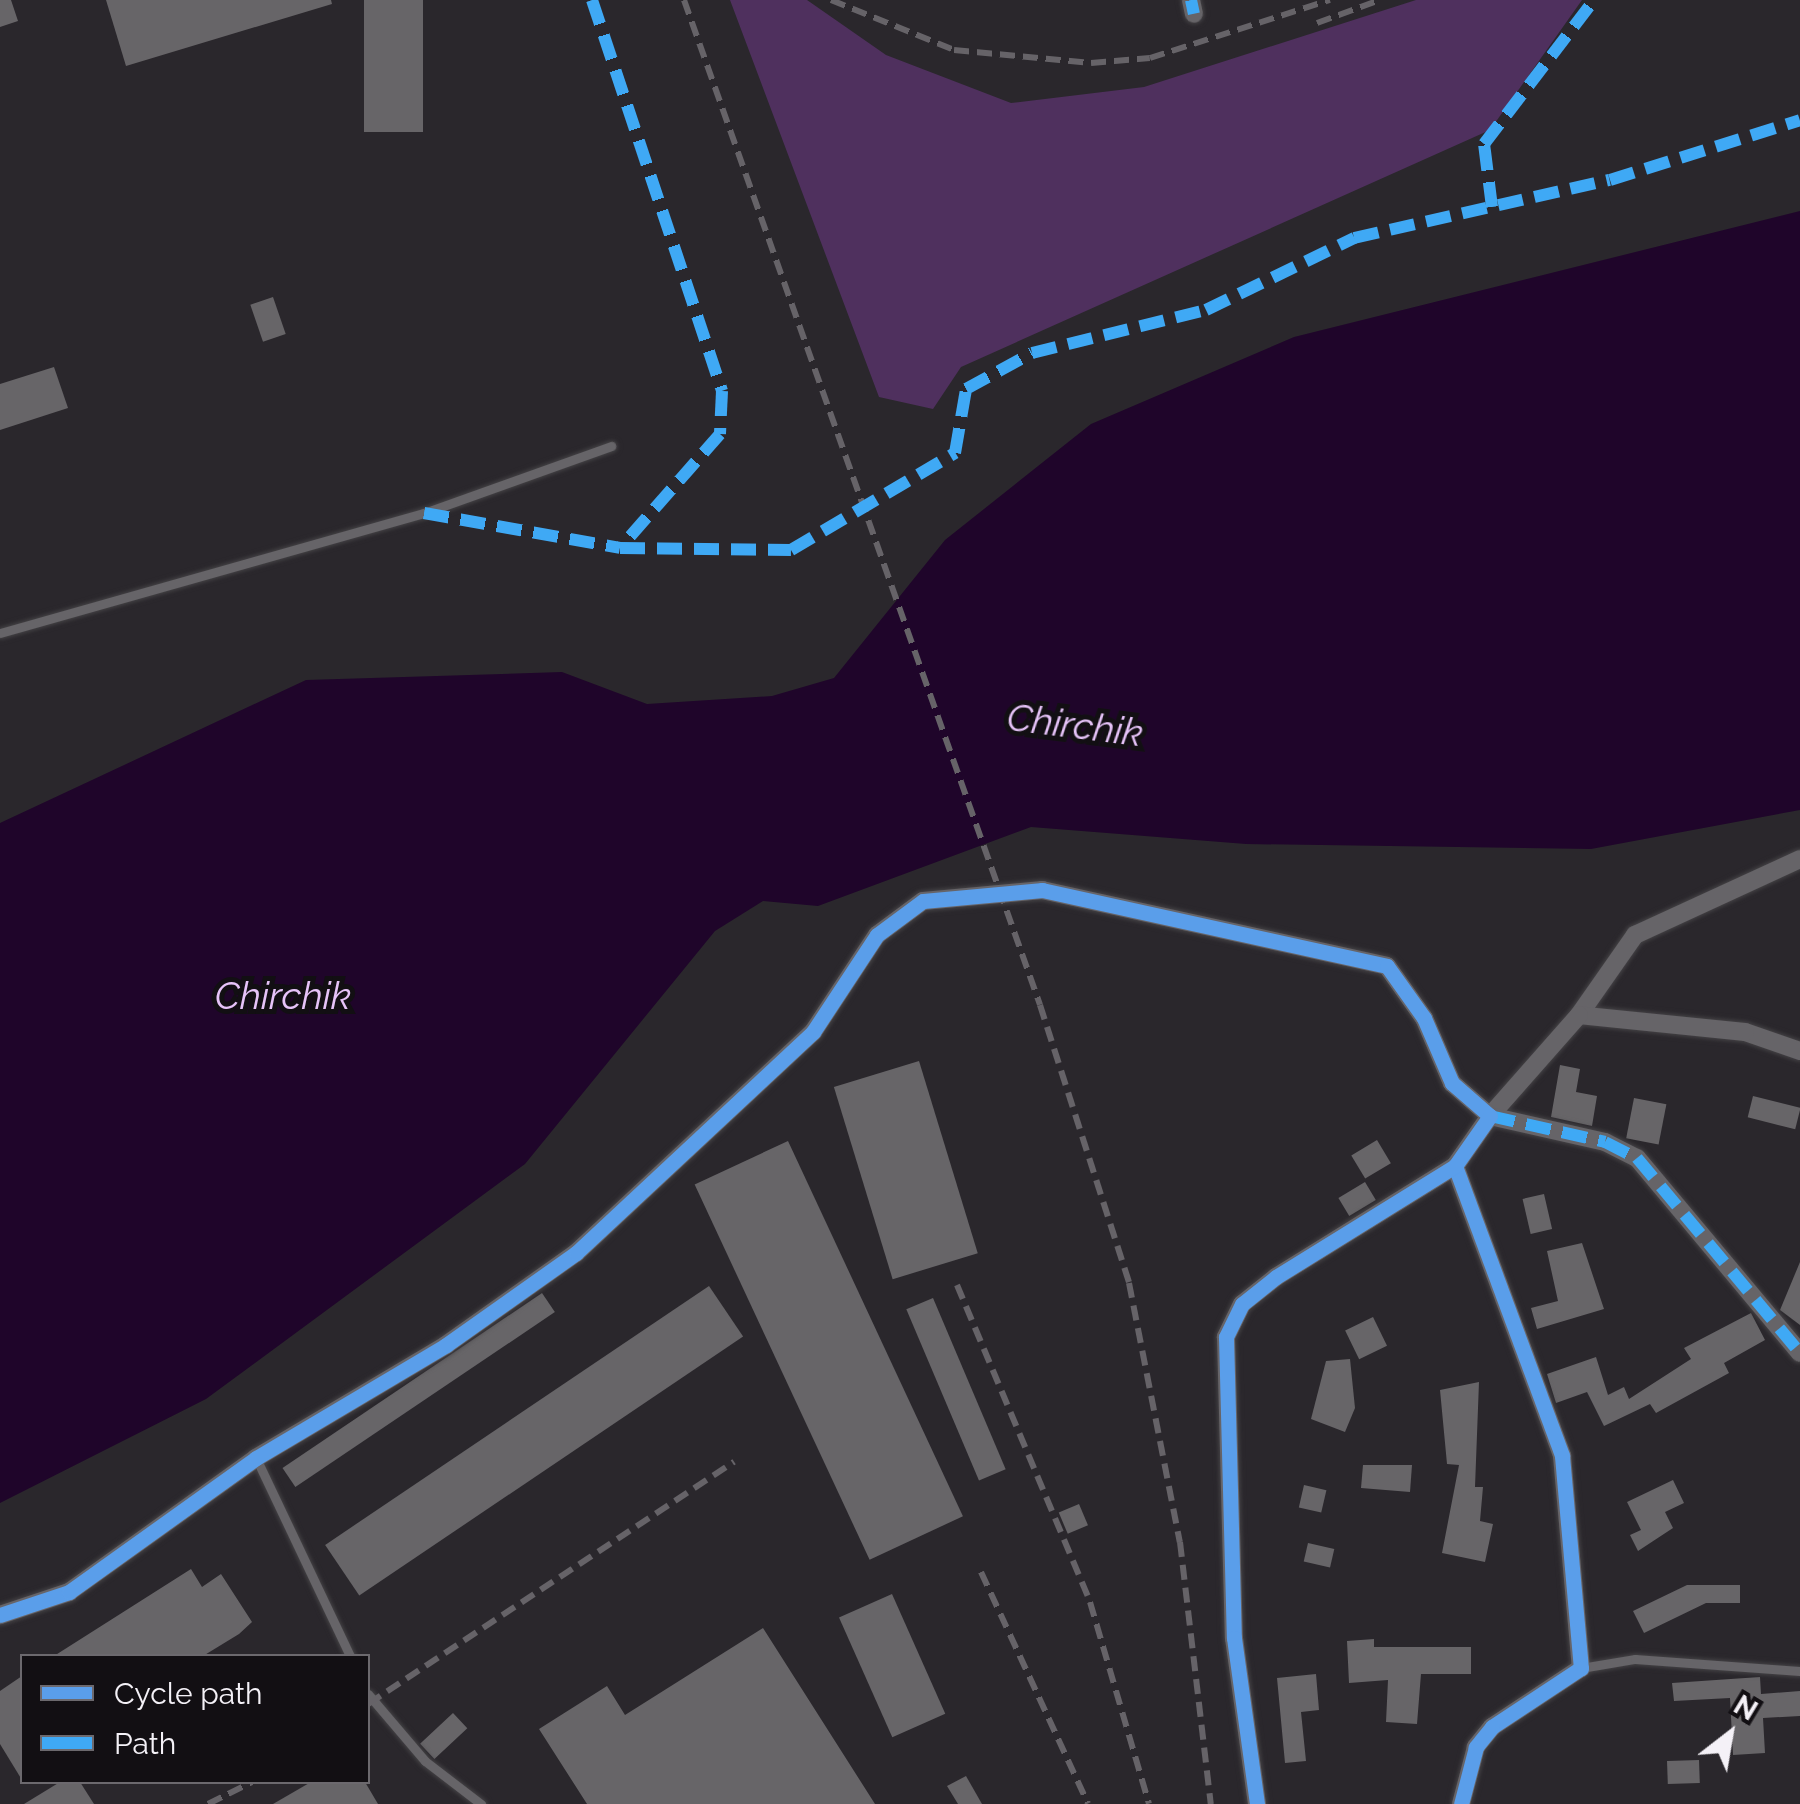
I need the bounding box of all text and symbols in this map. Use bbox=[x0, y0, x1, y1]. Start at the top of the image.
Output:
water label: Chirchik bbox=[1005, 694, 1145, 756]
water label: Chirchik bbox=[215, 973, 351, 1019]
legend bbox=[20, 1654, 370, 1784]
text: Cycle path bbox=[114, 1676, 262, 1711]
north arrow bbox=[1680, 1684, 1780, 1784]
text: N bbox=[1728, 1688, 1763, 1728]
text: Path bbox=[114, 1726, 176, 1761]

